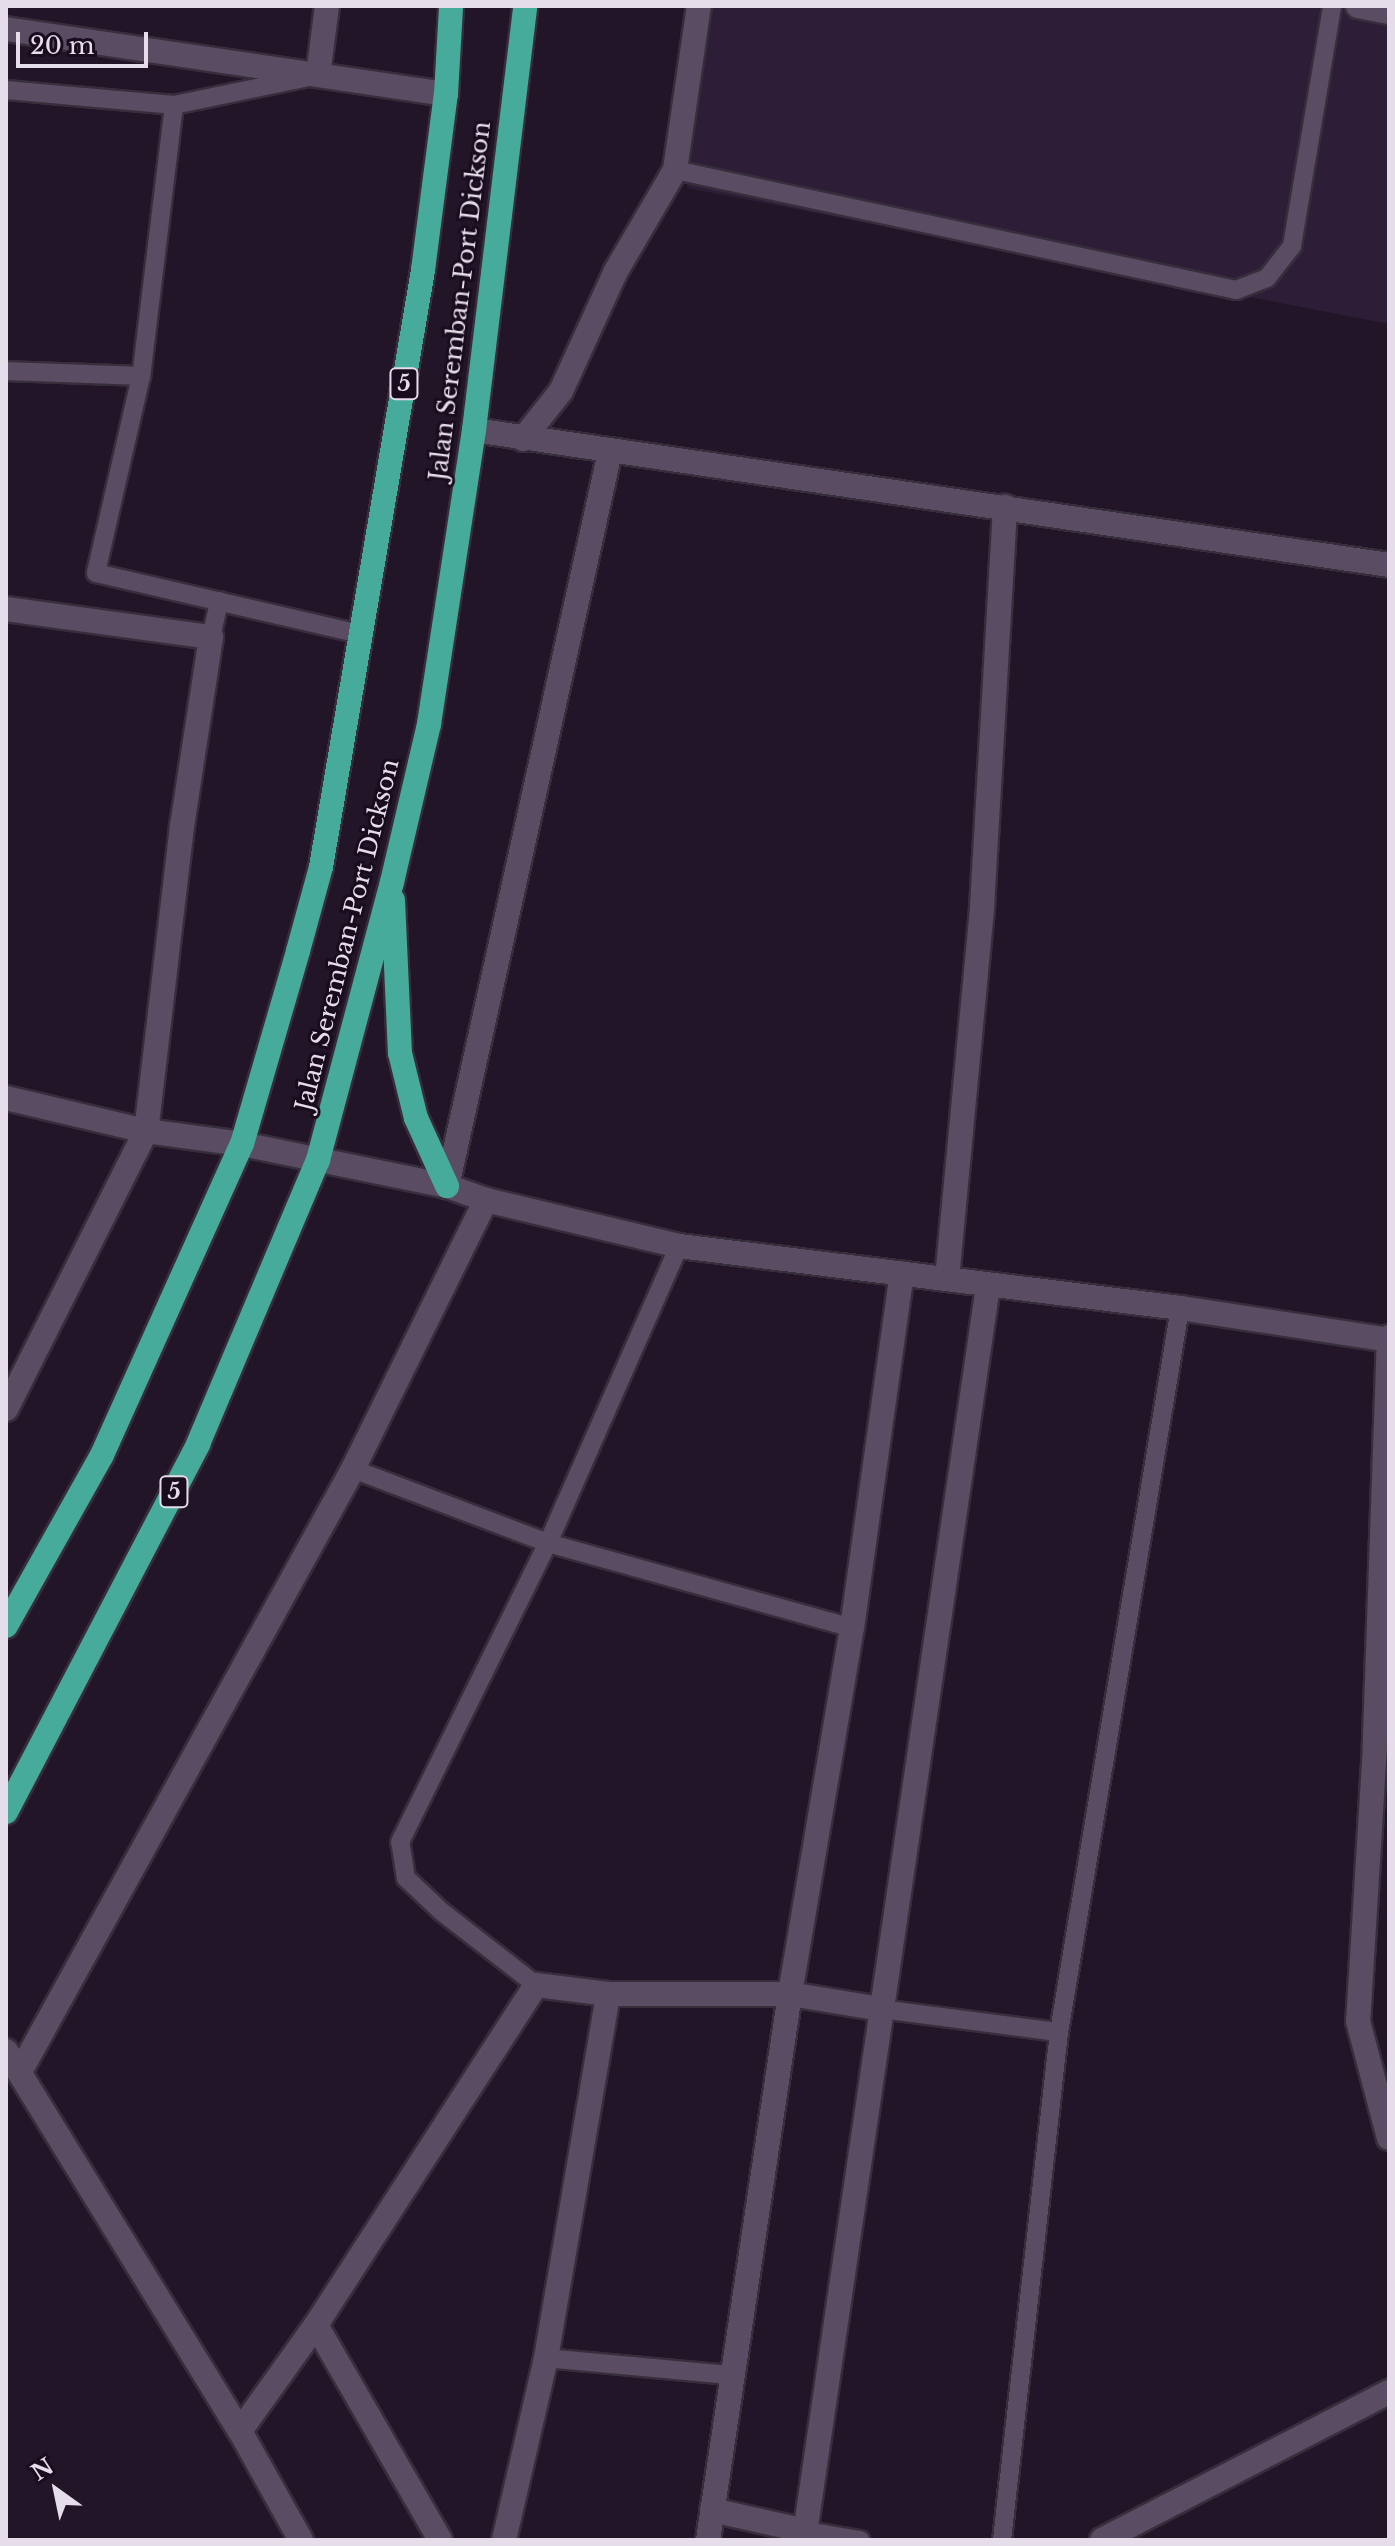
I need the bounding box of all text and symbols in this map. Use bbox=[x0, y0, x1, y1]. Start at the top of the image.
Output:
scale bar bbox=[20, 16, 152, 66]
text: 20 m bbox=[30, 31, 95, 60]
street label: Jalan Seremban-Port Dickson bbox=[424, 120, 496, 482]
road number: 5 bbox=[388, 366, 420, 402]
street label: Jalan Seremban-Port Dickson bbox=[289, 756, 405, 1114]
road number: 5 bbox=[158, 1474, 190, 1510]
north arrow bbox=[16, 2450, 96, 2530]
text: N bbox=[27, 2452, 59, 2486]

